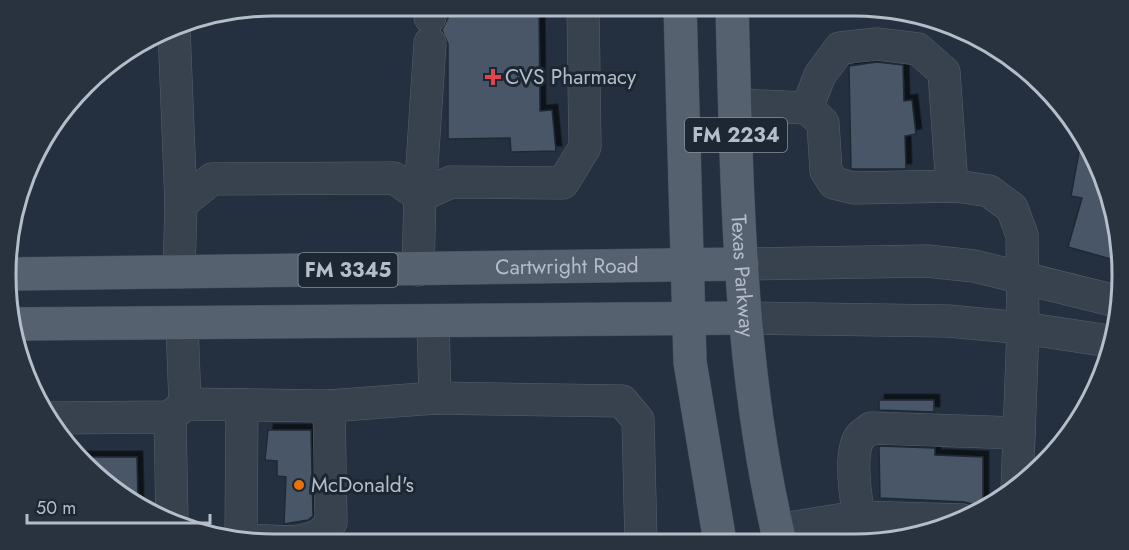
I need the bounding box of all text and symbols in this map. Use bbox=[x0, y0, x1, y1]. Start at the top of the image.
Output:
place label: CVS Pharmacy bbox=[505, 62, 637, 92]
marker: CVS Pharmacy bbox=[486, 70, 500, 84]
road number: FM 2234 bbox=[685, 118, 787, 152]
street label: Texas Parkway bbox=[724, 214, 762, 339]
street label: Cartwright Road bbox=[495, 250, 639, 282]
road number: FM 3345 bbox=[298, 253, 398, 287]
place label: McDonald's bbox=[311, 470, 414, 500]
marker: McDonald's bbox=[292, 478, 306, 492]
scale bar bbox=[27, 487, 210, 525]
text: 50 m bbox=[36, 495, 76, 521]

